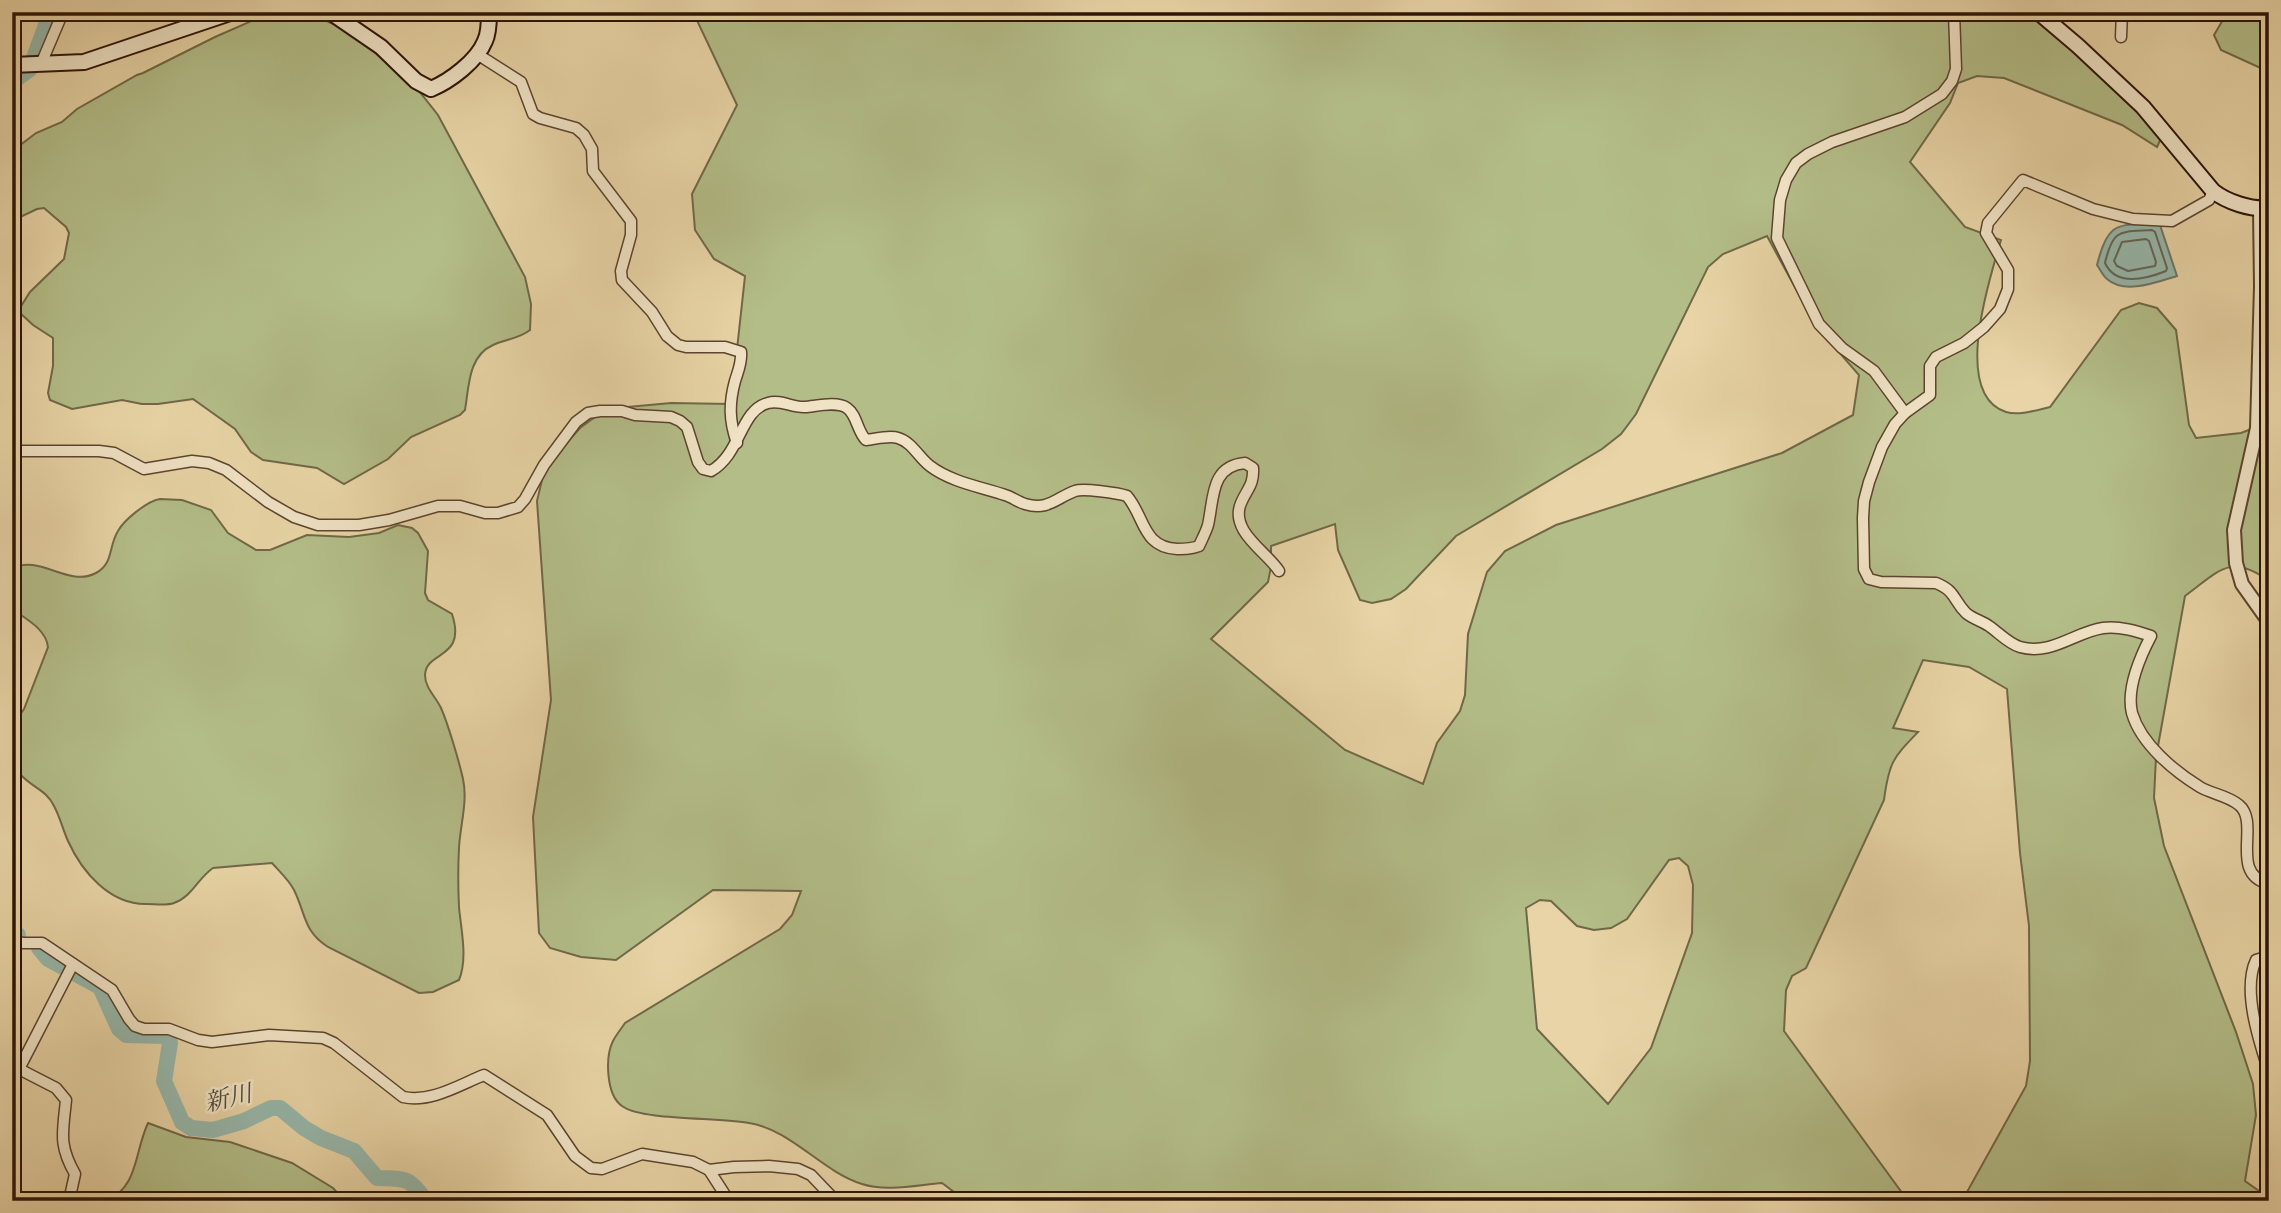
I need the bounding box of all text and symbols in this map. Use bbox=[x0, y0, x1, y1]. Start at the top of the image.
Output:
water label: 新川 bbox=[201, 1076, 258, 1120]

